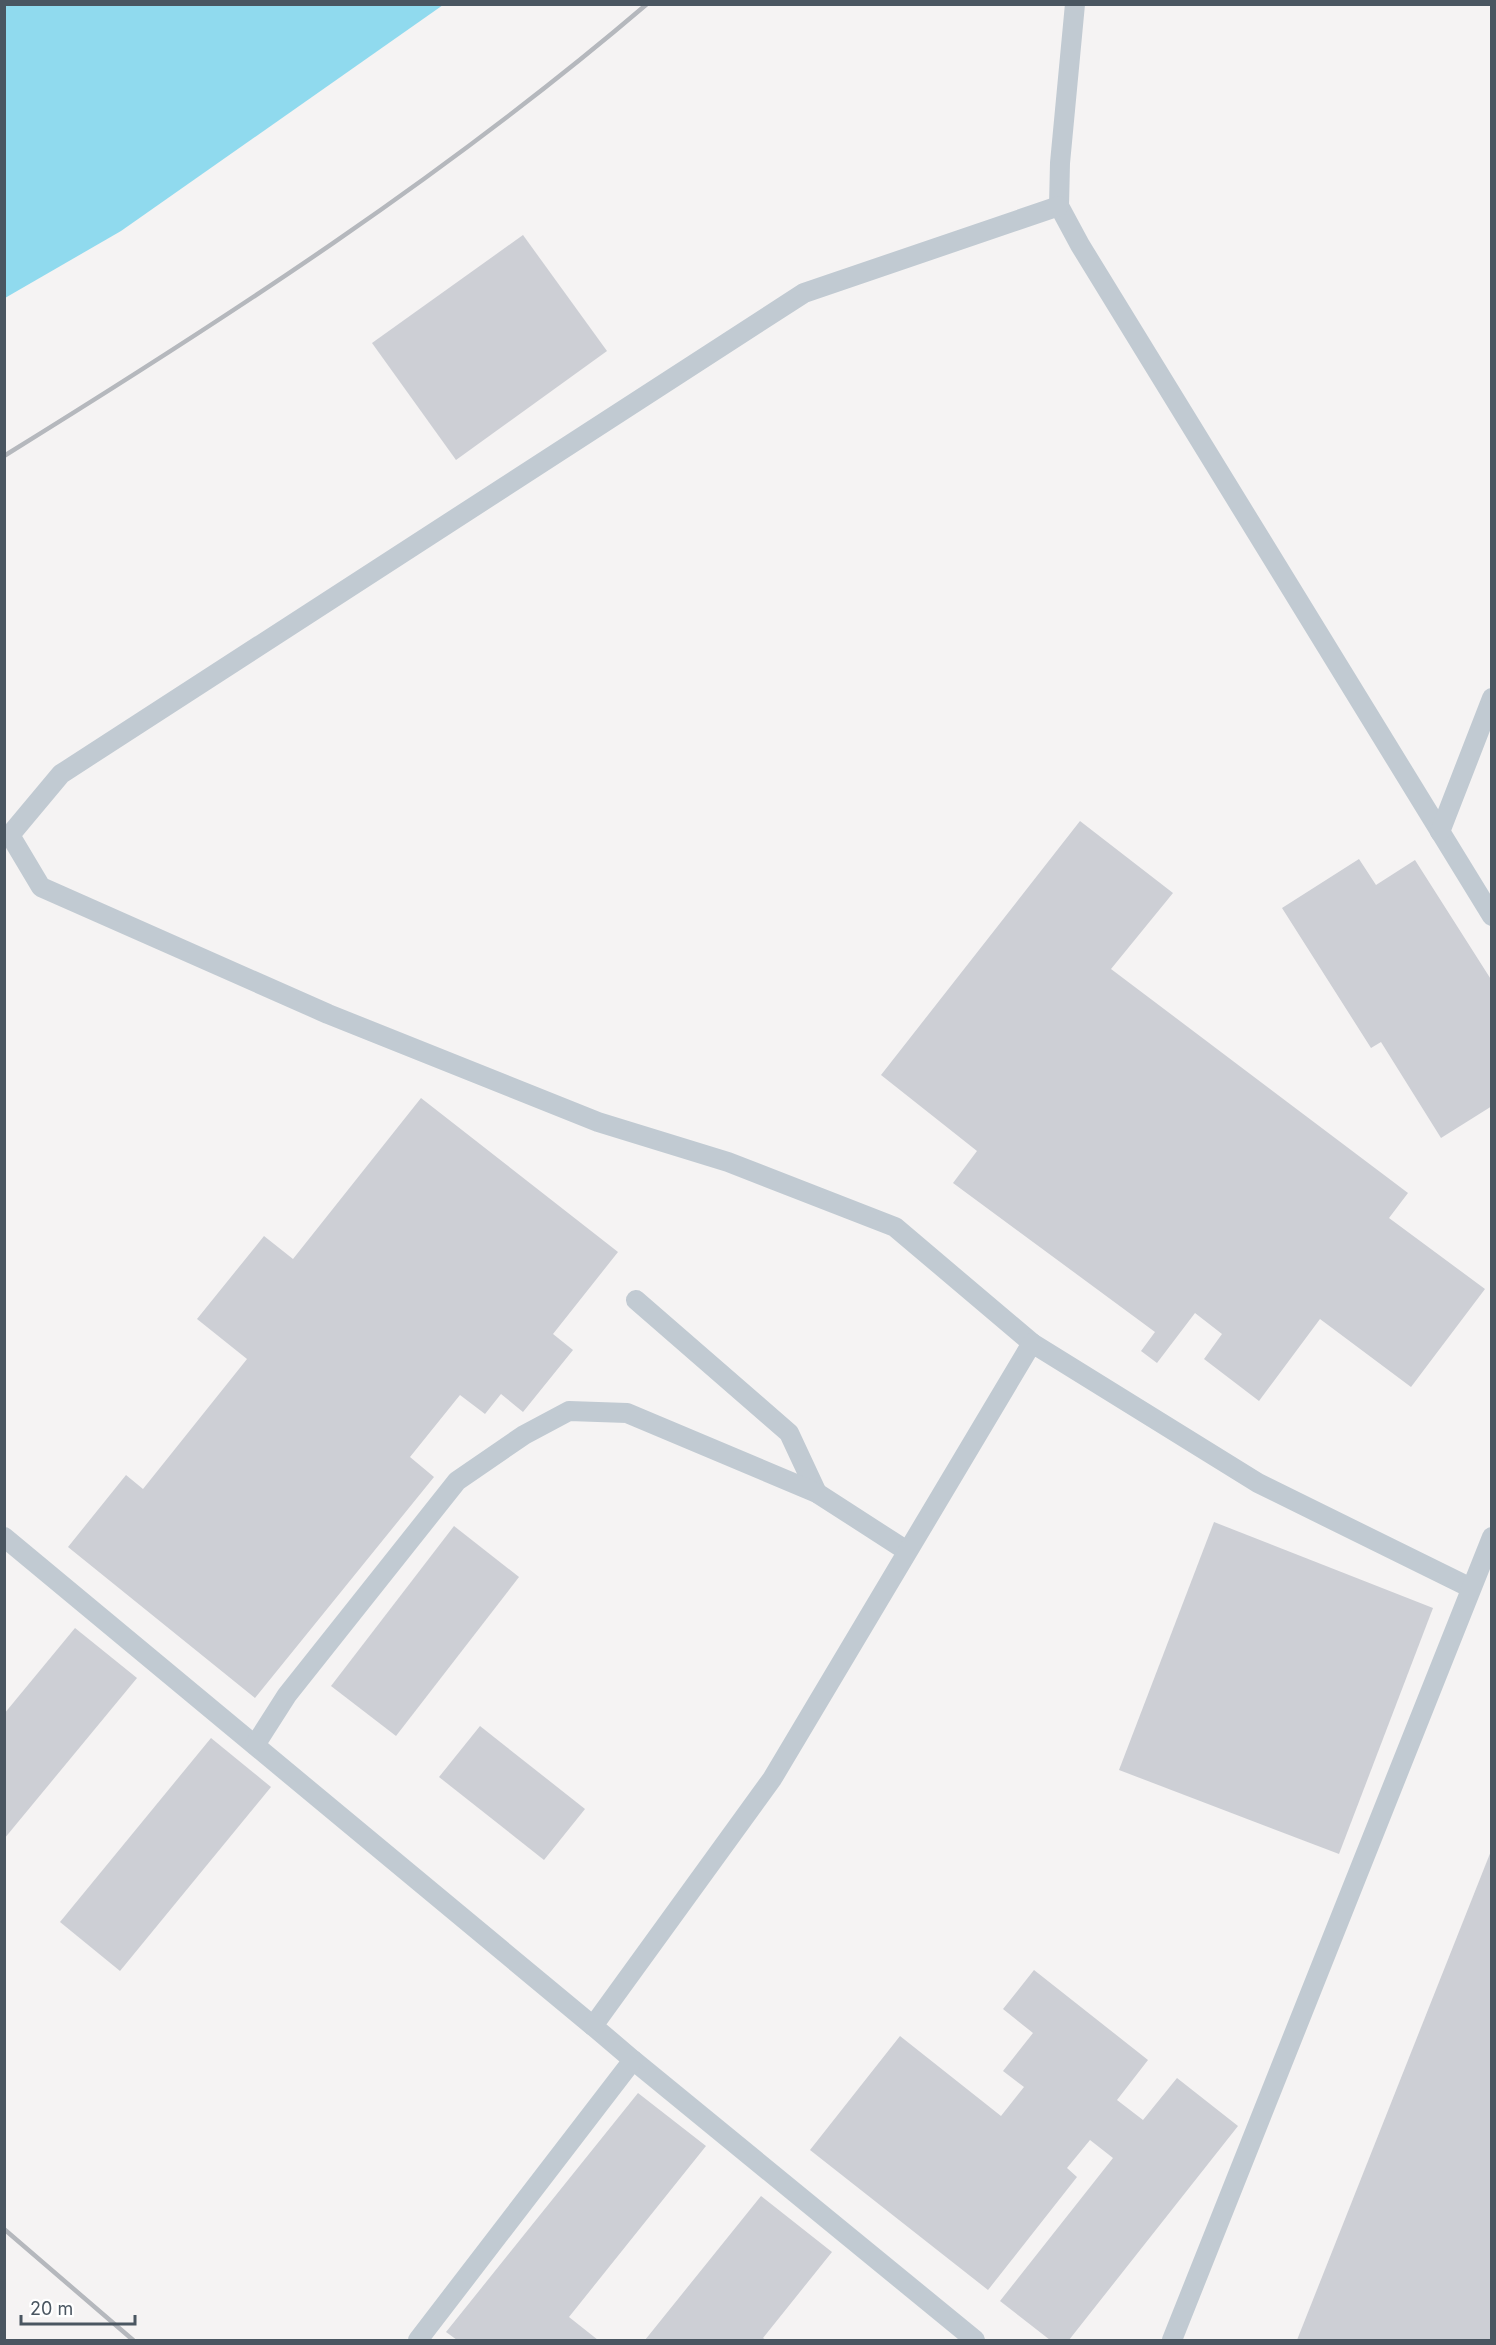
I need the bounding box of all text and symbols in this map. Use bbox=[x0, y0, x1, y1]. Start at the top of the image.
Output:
scale bar bbox=[21, 2288, 135, 2326]
text: 20 m bbox=[30, 2298, 73, 2319]

